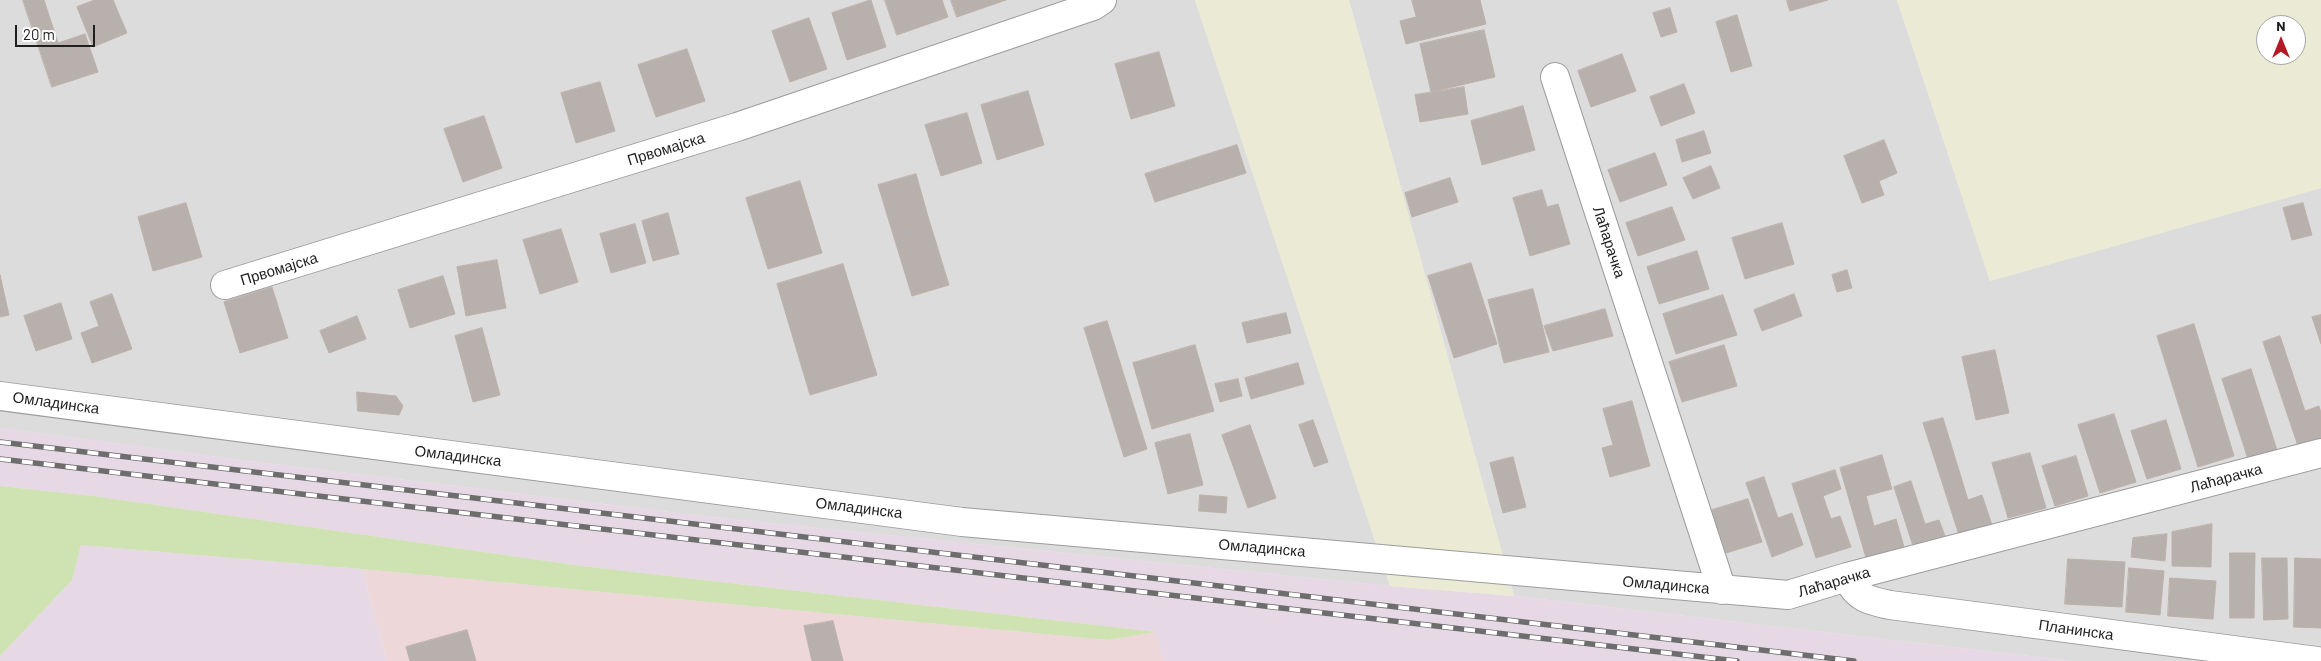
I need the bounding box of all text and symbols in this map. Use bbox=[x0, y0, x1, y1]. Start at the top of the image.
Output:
scale bar bbox=[18, 15, 98, 47]
north arrow bbox=[2256, 15, 2306, 65]
text: N bbox=[2276, 17, 2286, 34]
text: 20 m bbox=[23, 25, 55, 43]
street label: Првомајска bbox=[625, 129, 707, 169]
street label: Лаћарачка bbox=[1589, 204, 1629, 280]
street label: Првомајска bbox=[238, 249, 320, 289]
street label: Омладинска bbox=[12, 388, 100, 418]
street label: Омладинска bbox=[414, 442, 502, 470]
street label: Лаћарачка bbox=[2188, 460, 2264, 496]
street label: Омладинска bbox=[815, 494, 903, 522]
street label: Омладинска bbox=[1218, 535, 1306, 561]
street label: Лаћарачка bbox=[1796, 563, 1872, 601]
street label: Омладинска bbox=[1622, 572, 1710, 598]
street label: Планинска bbox=[2037, 616, 2115, 644]

